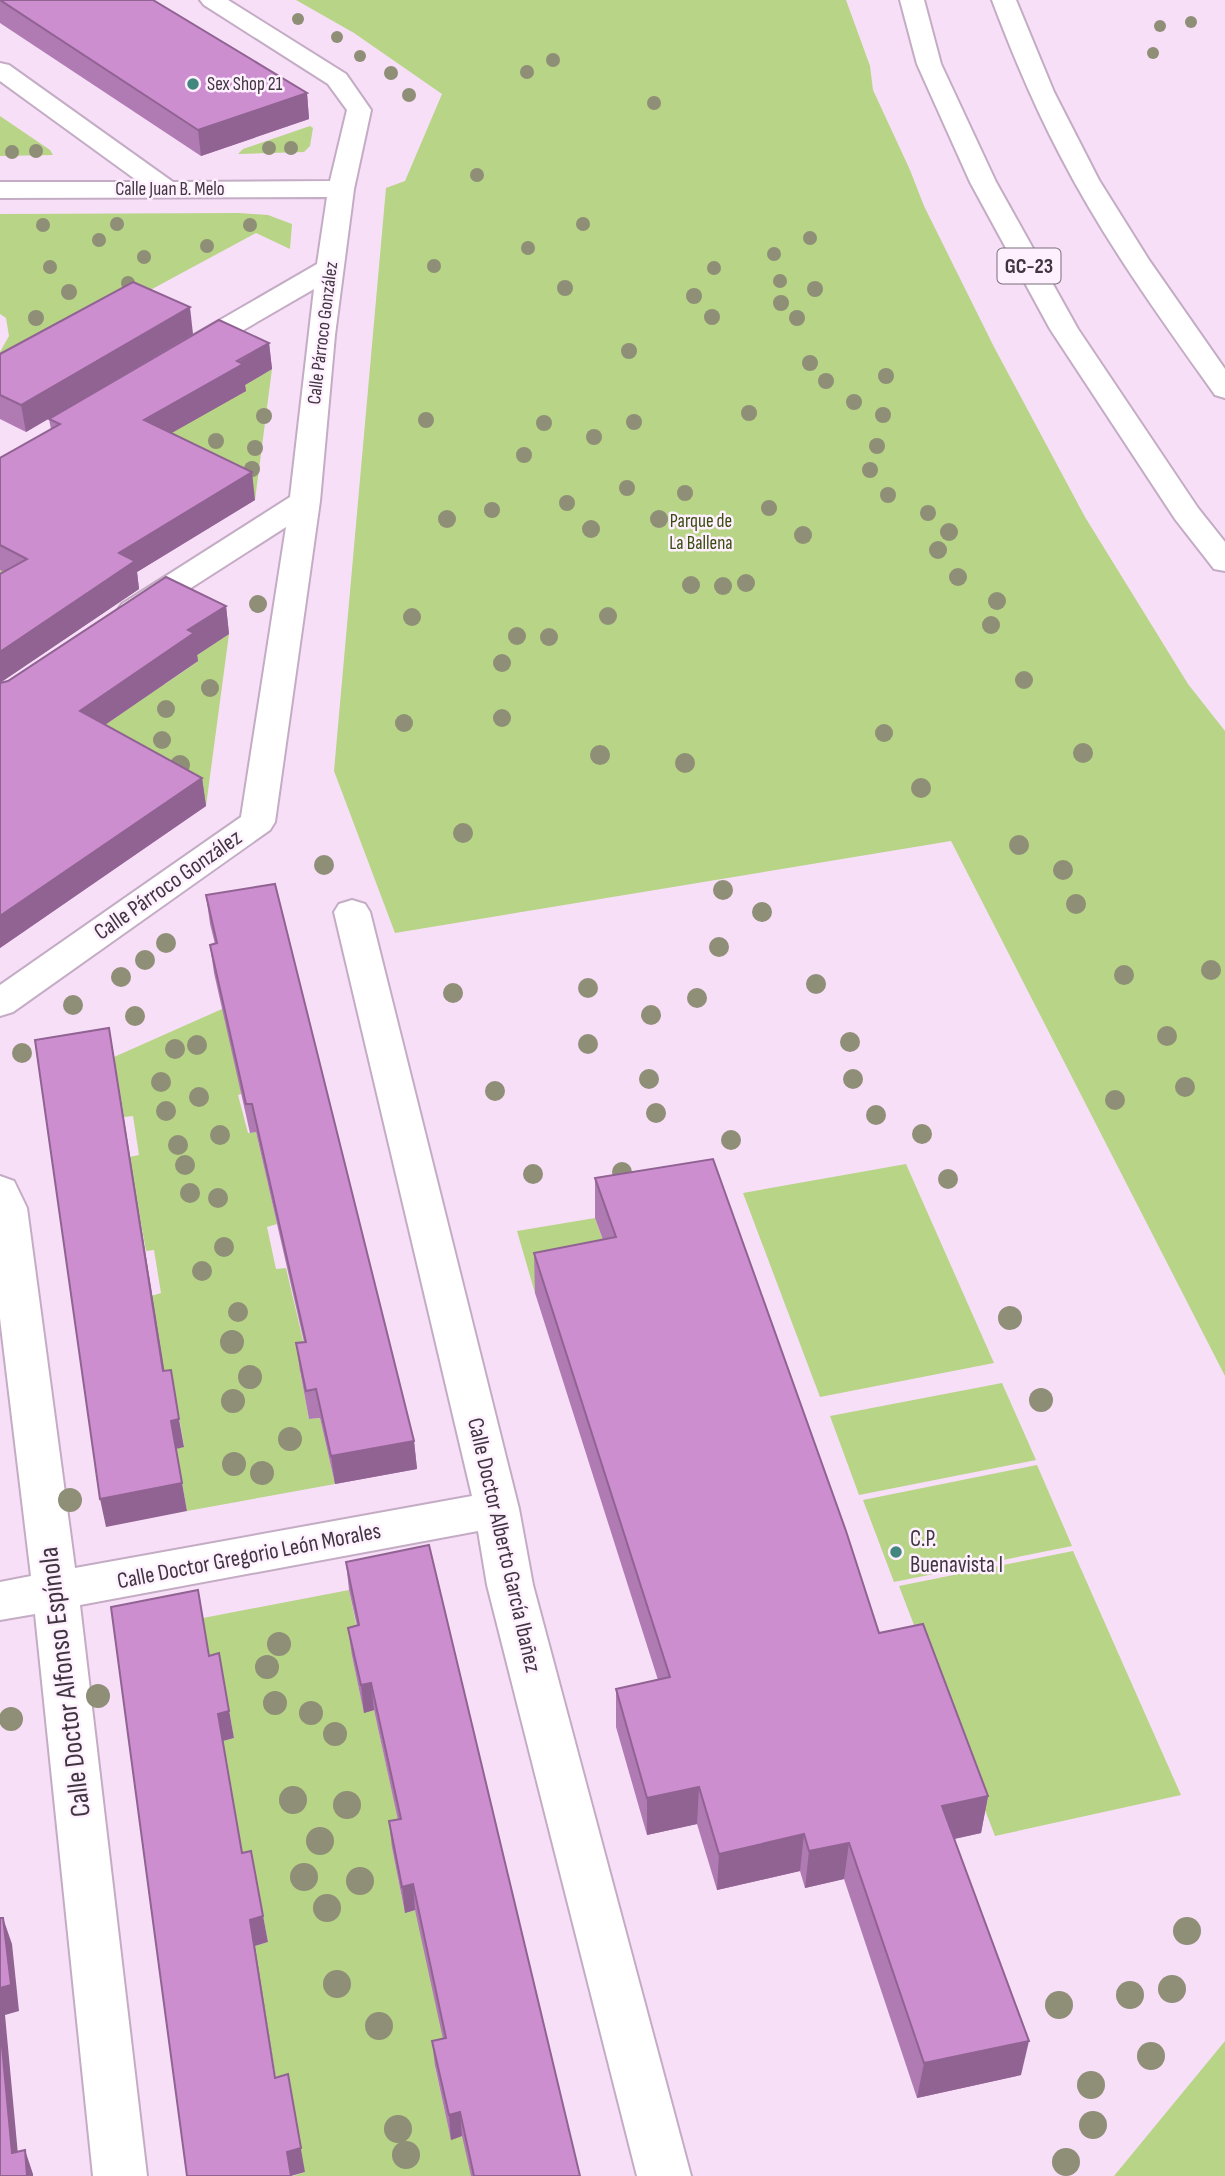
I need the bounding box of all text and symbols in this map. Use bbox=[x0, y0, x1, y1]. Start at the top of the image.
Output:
place label: Sex Shop 21 bbox=[207, 73, 283, 96]
marker: Sex Shop 21 bbox=[185, 76, 201, 92]
street label: Calle Juan B. Melo bbox=[115, 178, 225, 201]
road number: GC-23 bbox=[998, 248, 1060, 284]
street label: Calle Párroco González bbox=[303, 260, 343, 406]
park label: Parque de La Ballena bbox=[669, 510, 733, 555]
street label: Calle Párroco González bbox=[89, 824, 247, 946]
street label: Calle Doctor Alberto García Ibañez bbox=[461, 1415, 547, 1675]
street label: Calle Doctor Gregorio León Morales bbox=[115, 1517, 383, 1595]
place label: C.P. Buenavista I bbox=[910, 1525, 1003, 1579]
marker: C.P. Buenavista I bbox=[888, 1544, 904, 1560]
street label: Calle Doctor Alfonso Espínola bbox=[32, 1545, 98, 1819]

